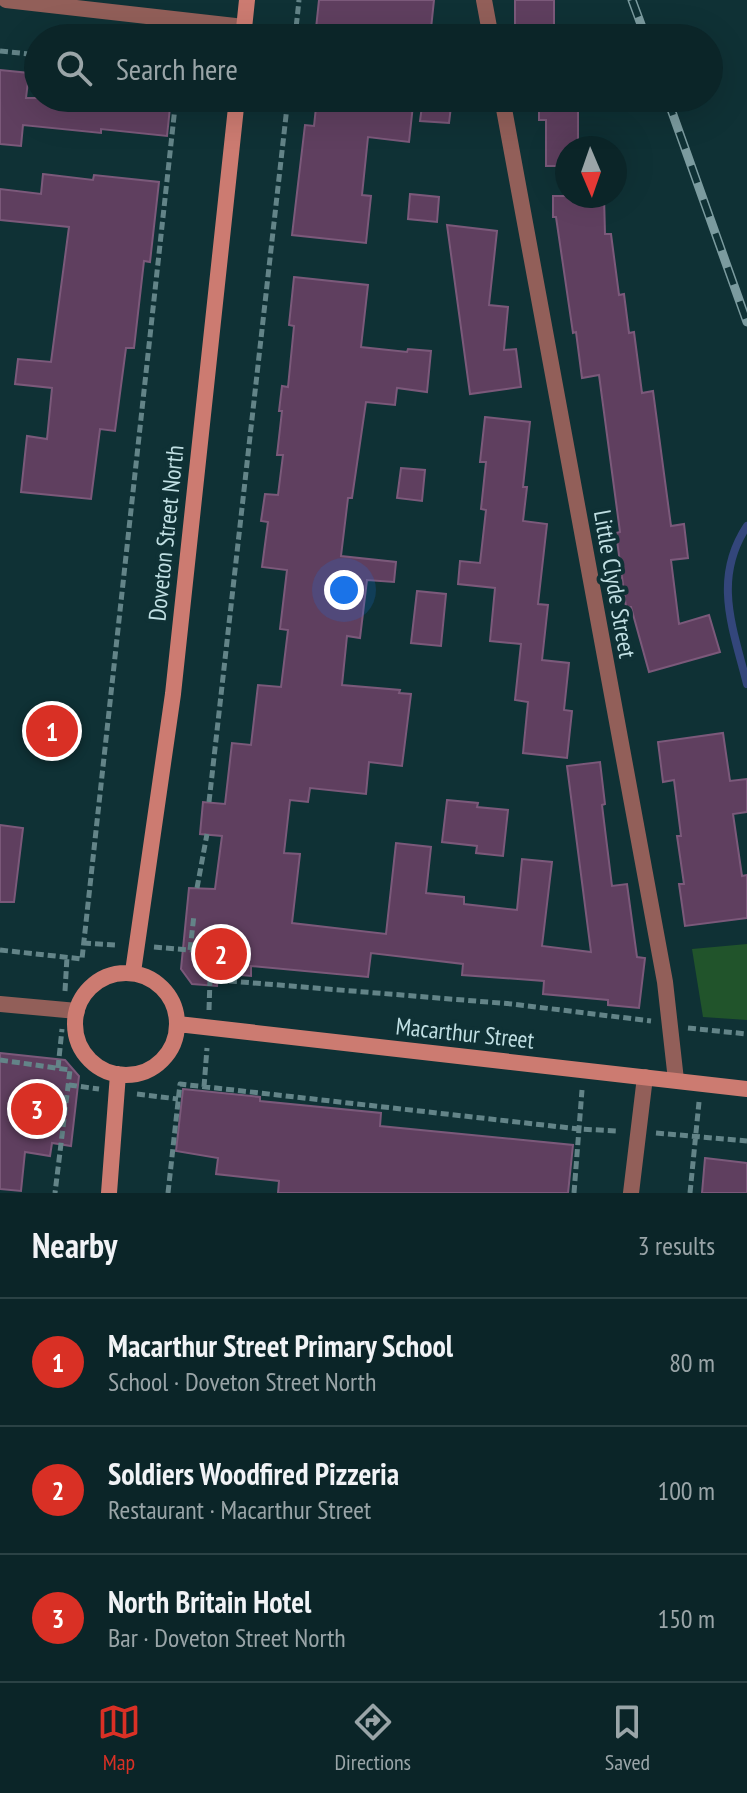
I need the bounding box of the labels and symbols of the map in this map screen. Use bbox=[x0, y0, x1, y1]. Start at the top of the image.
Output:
north arrow bbox=[555, 136, 627, 208]
street label: Doveton Street North bbox=[141, 444, 191, 622]
street label: Little Clyde Street bbox=[587, 508, 643, 661]
your location bbox=[324, 570, 364, 610]
pin: 1 bbox=[26, 701, 78, 761]
pin: 2 bbox=[195, 924, 247, 984]
street label: Macarthur Street bbox=[394, 1010, 536, 1056]
pin: 3 bbox=[11, 1079, 63, 1139]

